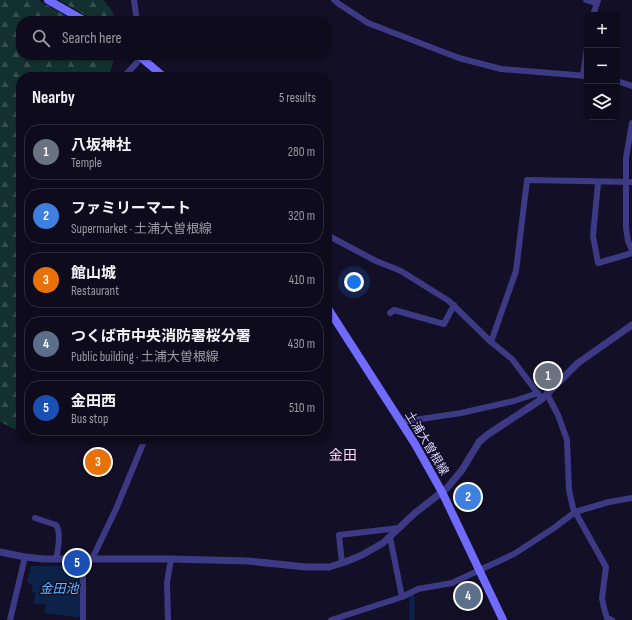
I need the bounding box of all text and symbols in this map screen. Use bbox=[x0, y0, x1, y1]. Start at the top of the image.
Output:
map controls bbox=[584, 12, 620, 120]
button: + bbox=[584, 12, 620, 48]
search box bbox=[16, 16, 332, 60]
icon: search bbox=[30, 27, 52, 49]
text: Search here bbox=[62, 29, 122, 48]
button: − bbox=[584, 48, 620, 84]
button: layers bbox=[584, 84, 620, 120]
text: Nearby bbox=[32, 88, 75, 108]
text: 5 results bbox=[279, 90, 316, 106]
text: 八坂神社 bbox=[71, 136, 131, 155]
text: 1 bbox=[43, 144, 49, 160]
text: 280 m bbox=[288, 144, 315, 160]
text: Temple bbox=[71, 155, 102, 171]
text: ファミリーマート bbox=[71, 199, 191, 218]
text: 2 bbox=[43, 208, 49, 224]
text: 320 m bbox=[288, 208, 315, 224]
text: Supermarket · 土浦大曽根線 bbox=[71, 221, 212, 237]
text: 館山城 bbox=[71, 264, 116, 283]
text: 3 bbox=[43, 272, 49, 288]
text: 410 m bbox=[289, 272, 315, 288]
your location bbox=[344, 272, 364, 292]
text: Restaurant bbox=[71, 283, 119, 299]
text: つくば市中央消防署桜分署 bbox=[71, 327, 251, 346]
text: 4 bbox=[43, 336, 49, 352]
text: 430 m bbox=[288, 336, 315, 352]
text: Public building · 土浦大曽根線 bbox=[71, 349, 219, 365]
pin: 1 bbox=[535, 361, 561, 391]
text: 金田西 bbox=[71, 392, 116, 411]
text: 5 bbox=[43, 400, 49, 416]
text: 510 m bbox=[289, 400, 315, 416]
street label: 土浦大曽根線 bbox=[402, 409, 452, 478]
text: Bus stop bbox=[71, 411, 108, 427]
pin: 3 bbox=[85, 447, 111, 477]
district label: 金田 bbox=[329, 447, 357, 464]
pin: 2 bbox=[455, 482, 481, 512]
pin: 5 bbox=[64, 548, 90, 578]
water label: 金田池 bbox=[39, 581, 80, 597]
pin: 4 bbox=[455, 581, 481, 611]

